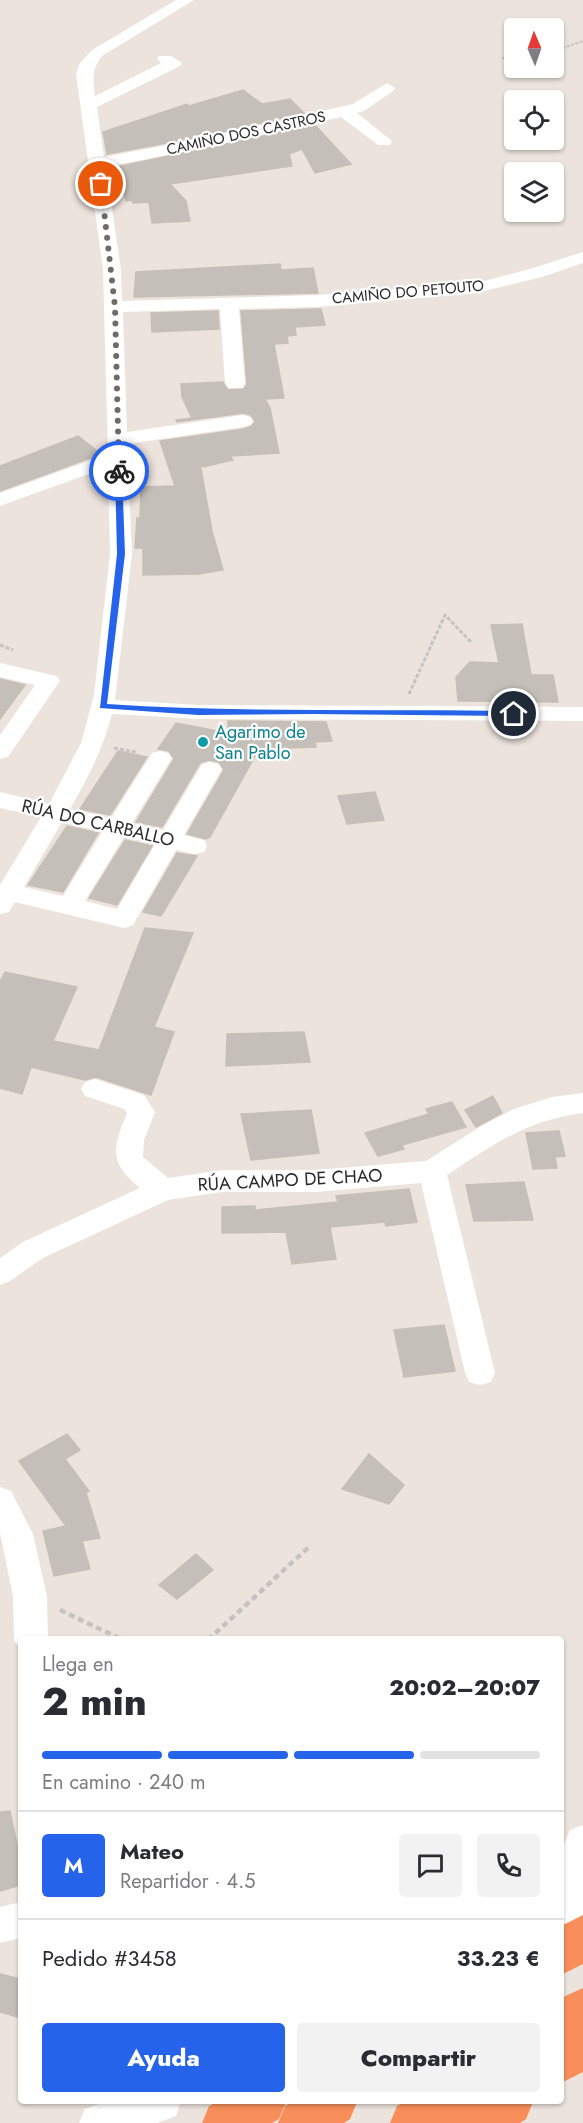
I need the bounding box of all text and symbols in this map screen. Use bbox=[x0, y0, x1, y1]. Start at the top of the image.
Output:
north arrow bbox=[504, 18, 564, 78]
map controls bbox=[504, 18, 564, 222]
button: locate bbox=[504, 90, 564, 150]
street label: CAMIÑO DOS CASTROS bbox=[164, 105, 328, 161]
pin bbox=[75, 158, 126, 209]
button: layers bbox=[504, 162, 564, 222]
icon: bag bbox=[84, 167, 117, 200]
street label: CAMIÑO DO PETOUTO bbox=[331, 274, 485, 310]
courier bbox=[89, 441, 149, 501]
icon: bike bbox=[103, 455, 136, 488]
pin bbox=[488, 688, 539, 739]
icon: home bbox=[497, 697, 530, 730]
place label: Agarimo de San Pablo bbox=[215, 719, 305, 766]
marker: Agarimo de San Pablo bbox=[196, 735, 210, 749]
street label: RÚA DO CARBALLO bbox=[19, 793, 177, 853]
street label: RÚA CAMPO DE CHAO bbox=[197, 1162, 383, 1198]
text: Llega en bbox=[42, 1650, 114, 1679]
text: 20:02–20:07 bbox=[389, 1671, 540, 1703]
text: 2 min bbox=[42, 1673, 147, 1730]
text: En camino · 240 m bbox=[42, 1768, 206, 1797]
button: chat bbox=[399, 1834, 462, 1897]
button: phone bbox=[477, 1834, 540, 1897]
text: Mateo bbox=[120, 1835, 184, 1867]
text: M bbox=[64, 1849, 83, 1881]
text: Repartidor · 4.5 bbox=[120, 1867, 256, 1896]
text: Pedido #3458 bbox=[42, 1942, 177, 1974]
text: 33.23 € bbox=[457, 1942, 540, 1974]
button: Ayuda bbox=[42, 2023, 285, 2092]
button: Compartir bbox=[297, 2023, 540, 2092]

